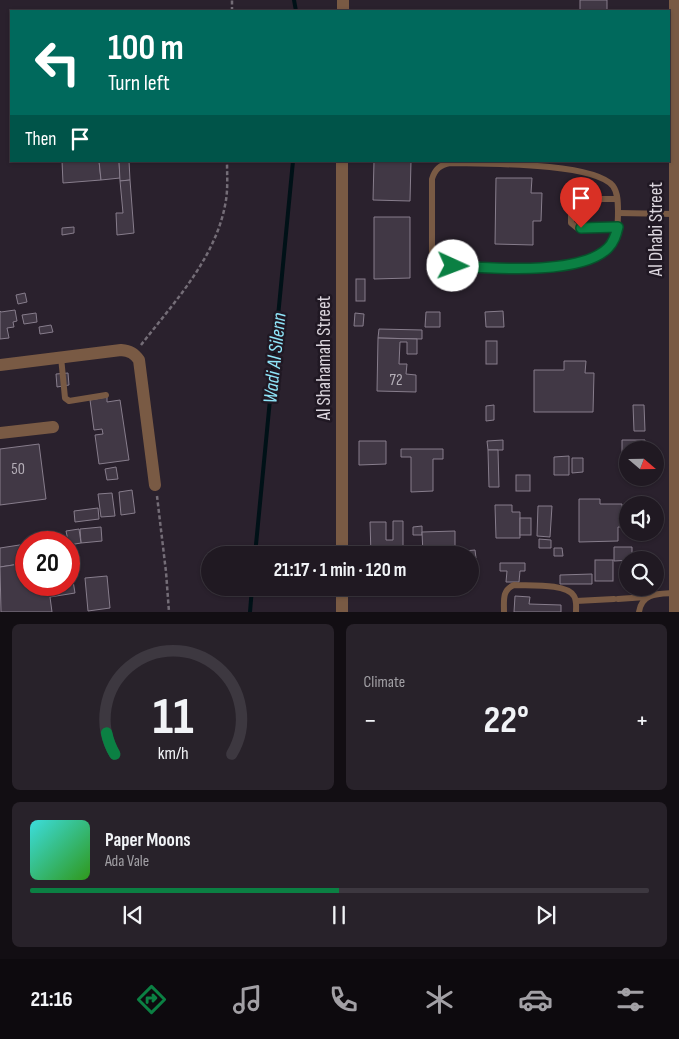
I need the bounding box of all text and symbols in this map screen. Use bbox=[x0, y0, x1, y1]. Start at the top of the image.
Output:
text: 100 m bbox=[108, 27, 184, 70]
icon: left bbox=[25, 30, 90, 95]
text: Turn left bbox=[108, 70, 170, 97]
icon: arrive bbox=[66, 125, 94, 153]
text: Then bbox=[25, 128, 56, 151]
pin bbox=[560, 177, 602, 228]
street label: Al Dhabi Street bbox=[645, 182, 668, 277]
icon: arrive bbox=[567, 184, 595, 212]
position arrow bbox=[426, 239, 478, 291]
street label: Al Shahamah Street bbox=[313, 295, 336, 421]
water label: Wadi Al Silenn bbox=[258, 312, 292, 405]
house number: 72 bbox=[390, 371, 402, 390]
north arrow bbox=[619, 441, 664, 486]
map controls bbox=[619, 441, 664, 596]
house number: 50 bbox=[11, 460, 25, 479]
button: sound bbox=[619, 496, 664, 541]
speed limit sign: 20 bbox=[15, 531, 80, 596]
button: search bbox=[619, 551, 664, 596]
text: 21:17 · 1 min · 120 m bbox=[274, 559, 406, 582]
text: Climate bbox=[364, 673, 405, 692]
text: 11 bbox=[152, 686, 193, 749]
text: 22° bbox=[484, 698, 529, 743]
text: − bbox=[364, 704, 377, 737]
text: + bbox=[635, 704, 649, 737]
text: km/h bbox=[157, 743, 188, 764]
text: Paper Moons bbox=[105, 829, 191, 852]
text: Ada Vale bbox=[105, 852, 149, 871]
icon: previous bbox=[119, 901, 147, 929]
icon: pause bbox=[325, 901, 353, 929]
icon: next bbox=[532, 901, 560, 929]
icon: directions bbox=[134, 982, 169, 1017]
icon: music bbox=[230, 982, 265, 1017]
icon: phone bbox=[326, 982, 361, 1017]
icon: climate bbox=[422, 982, 457, 1017]
icon: car bbox=[518, 982, 553, 1017]
icon: filters bbox=[613, 982, 648, 1017]
text: 21:16 bbox=[30, 986, 73, 1013]

